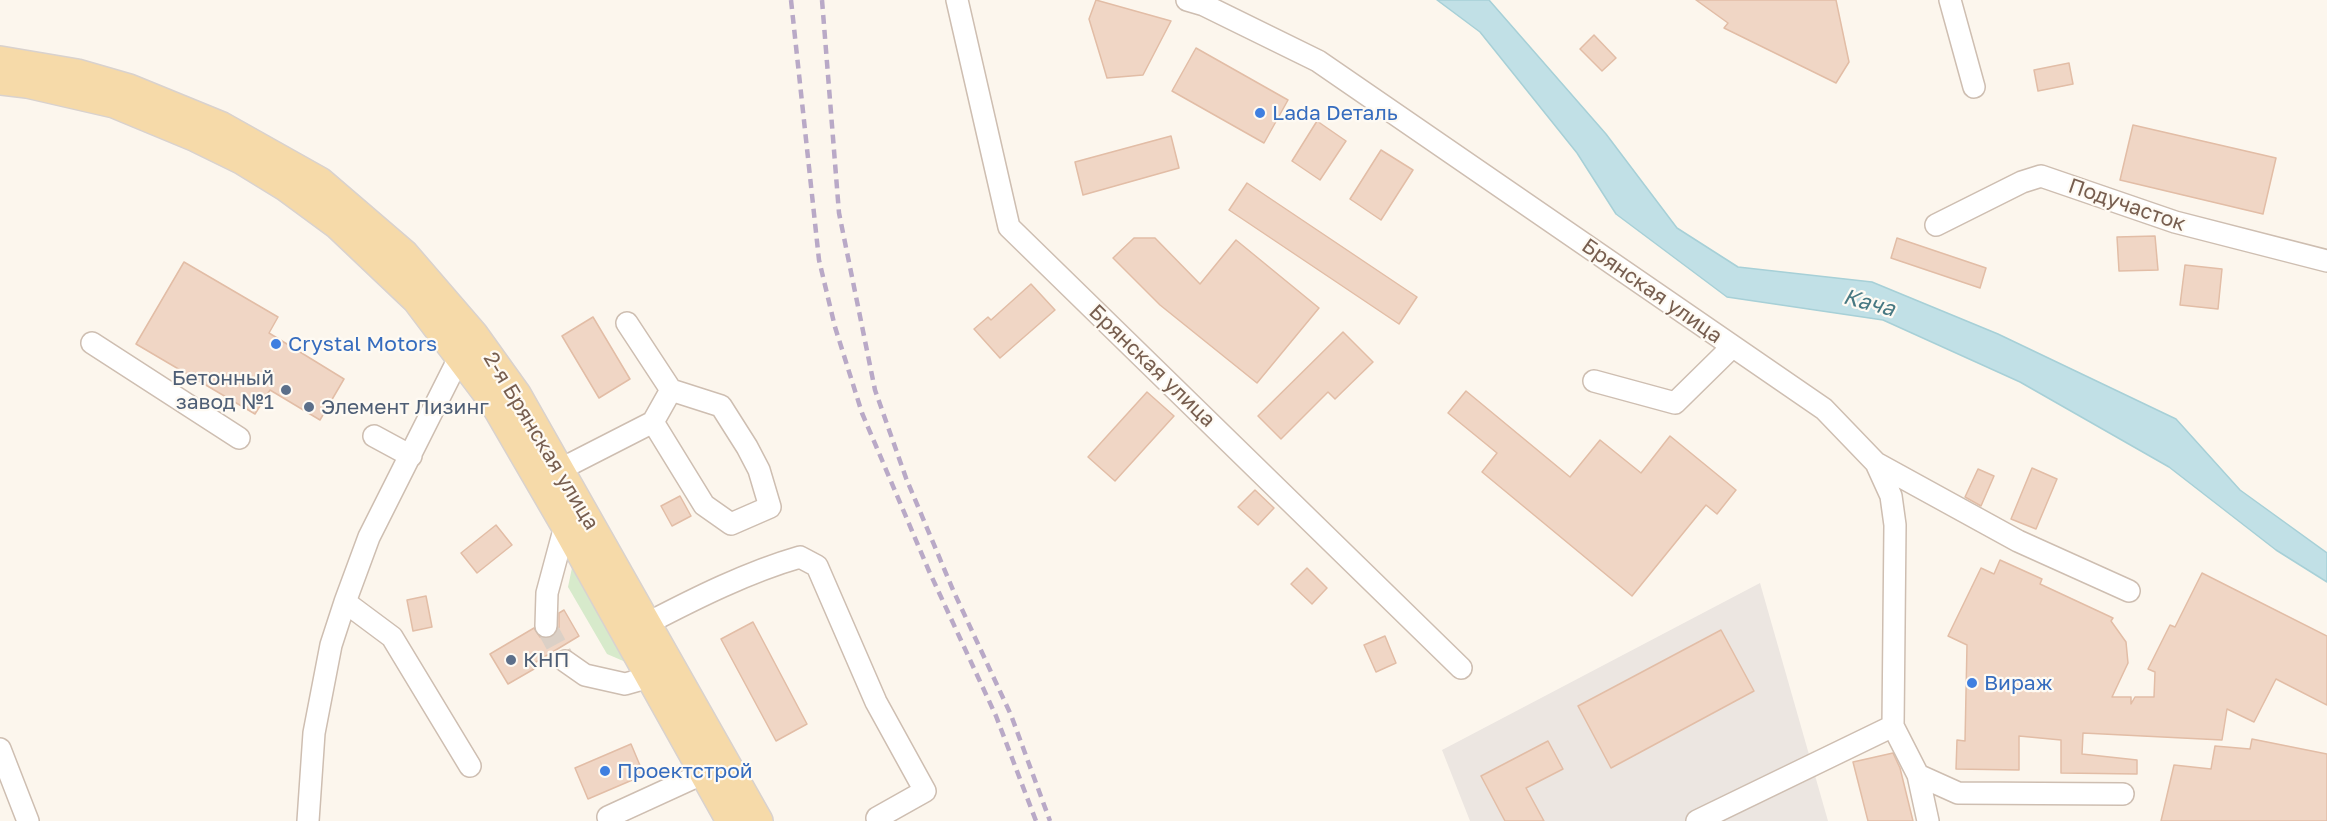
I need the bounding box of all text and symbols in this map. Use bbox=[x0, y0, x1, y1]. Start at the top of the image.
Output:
place label: Lada Dеталь bbox=[1272, 100, 1398, 126]
marker: Lada Dеталь bbox=[1253, 106, 1267, 120]
street label: Подучасток bbox=[2065, 173, 2189, 237]
street label: Брянская улица bbox=[1577, 233, 1727, 349]
water label: Кача bbox=[1840, 283, 1898, 323]
street label: Брянская улица bbox=[1084, 299, 1220, 433]
place label: Crystal Motors bbox=[288, 331, 437, 357]
marker: Crystal Motors bbox=[269, 337, 283, 351]
street label: 2-я Брянская улица bbox=[478, 348, 604, 534]
place label: Бетонный завод №1 bbox=[172, 365, 274, 415]
marker: Бетонный завод №1 bbox=[279, 383, 293, 397]
place label: Элемент Лизинг bbox=[321, 394, 489, 420]
marker: Элемент Лизинг bbox=[302, 400, 316, 414]
place label: КНП bbox=[523, 647, 569, 673]
marker: КНП bbox=[504, 653, 518, 667]
place label: Вираж bbox=[1984, 670, 2052, 696]
marker: Вираж bbox=[1965, 676, 1979, 690]
place label: Проектстрой bbox=[617, 758, 753, 784]
marker: Проектстрой bbox=[598, 764, 612, 778]

